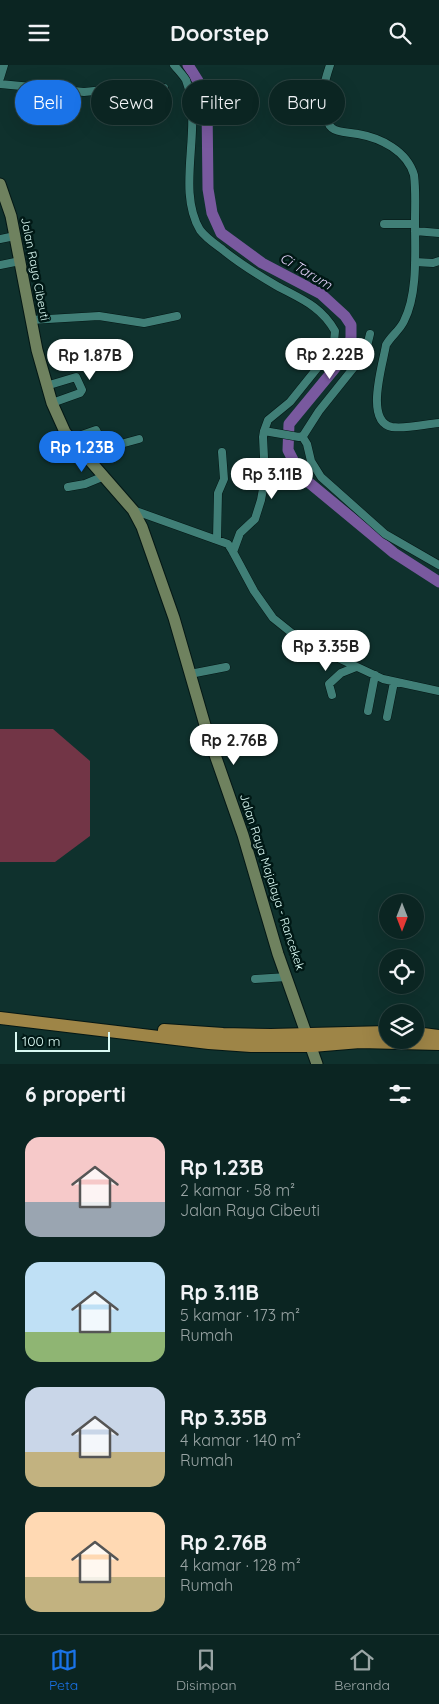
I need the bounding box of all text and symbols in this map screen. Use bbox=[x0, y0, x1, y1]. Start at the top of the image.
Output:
icon: menu bbox=[25, 19, 53, 47]
text: Doorstep bbox=[170, 19, 269, 47]
icon: search bbox=[386, 19, 414, 47]
chip: Beli bbox=[15, 80, 81, 125]
chip: Sewa bbox=[91, 80, 172, 125]
chip: Filter bbox=[182, 80, 259, 125]
chip: Baru bbox=[269, 80, 345, 125]
street label: Jalan Raya Cibeuti bbox=[18, 216, 53, 322]
water label: Ci Tarum bbox=[277, 248, 336, 294]
pin: Rp 2.22B bbox=[278, 337, 382, 380]
pin: Rp 1.87B bbox=[38, 339, 142, 381]
text: Rp 2.22B bbox=[296, 344, 364, 364]
text: Rp 1.87B bbox=[58, 345, 122, 365]
pin: Rp 1.23B bbox=[30, 431, 134, 473]
text: Rp 1.23B bbox=[50, 437, 114, 457]
pin: Rp 3.11B bbox=[220, 457, 324, 500]
text: Rp 3.11B bbox=[242, 464, 302, 484]
pin: Rp 3.35B bbox=[274, 629, 378, 672]
text: Rp 3.35B bbox=[293, 636, 359, 656]
pin: Rp 2.76B bbox=[182, 723, 286, 766]
text: Rp 2.76B bbox=[201, 730, 267, 750]
street label: Jalan Raya Majalaya - Rancekek bbox=[237, 792, 308, 972]
north arrow bbox=[379, 894, 424, 939]
map controls bbox=[379, 894, 424, 1049]
button: locate bbox=[379, 949, 424, 994]
button: layers bbox=[379, 1004, 424, 1049]
scale bar bbox=[15, 1029, 110, 1052]
text: 100 m bbox=[22, 1032, 60, 1050]
icon: filters bbox=[386, 1080, 414, 1108]
text: 6 properti bbox=[25, 1081, 126, 1107]
text: Rp 1.23B bbox=[180, 1154, 264, 1180]
icon: home bbox=[65, 1157, 125, 1217]
text: 2 kamar · 58 m² bbox=[180, 1180, 295, 1200]
text: Jalan Raya Cibeuti bbox=[180, 1200, 320, 1220]
text: Rp 3.11B bbox=[180, 1279, 259, 1305]
icon: home bbox=[65, 1282, 125, 1342]
text: 5 kamar · 173 m² bbox=[180, 1305, 300, 1325]
text: Rumah bbox=[180, 1325, 233, 1345]
text: Rp 3.35B bbox=[180, 1404, 267, 1430]
icon: home bbox=[65, 1407, 125, 1467]
text: 4 kamar · 140 m² bbox=[180, 1430, 301, 1450]
text: Rumah bbox=[180, 1450, 233, 1470]
text: Rp 2.76B bbox=[180, 1529, 267, 1555]
icon: home bbox=[65, 1532, 125, 1592]
text: 4 kamar · 128 m² bbox=[180, 1555, 301, 1575]
text: Rumah bbox=[180, 1575, 233, 1595]
tab: Peta bbox=[49, 1646, 78, 1694]
tab: Disimpan bbox=[176, 1646, 237, 1694]
tab: Beranda bbox=[334, 1646, 390, 1694]

